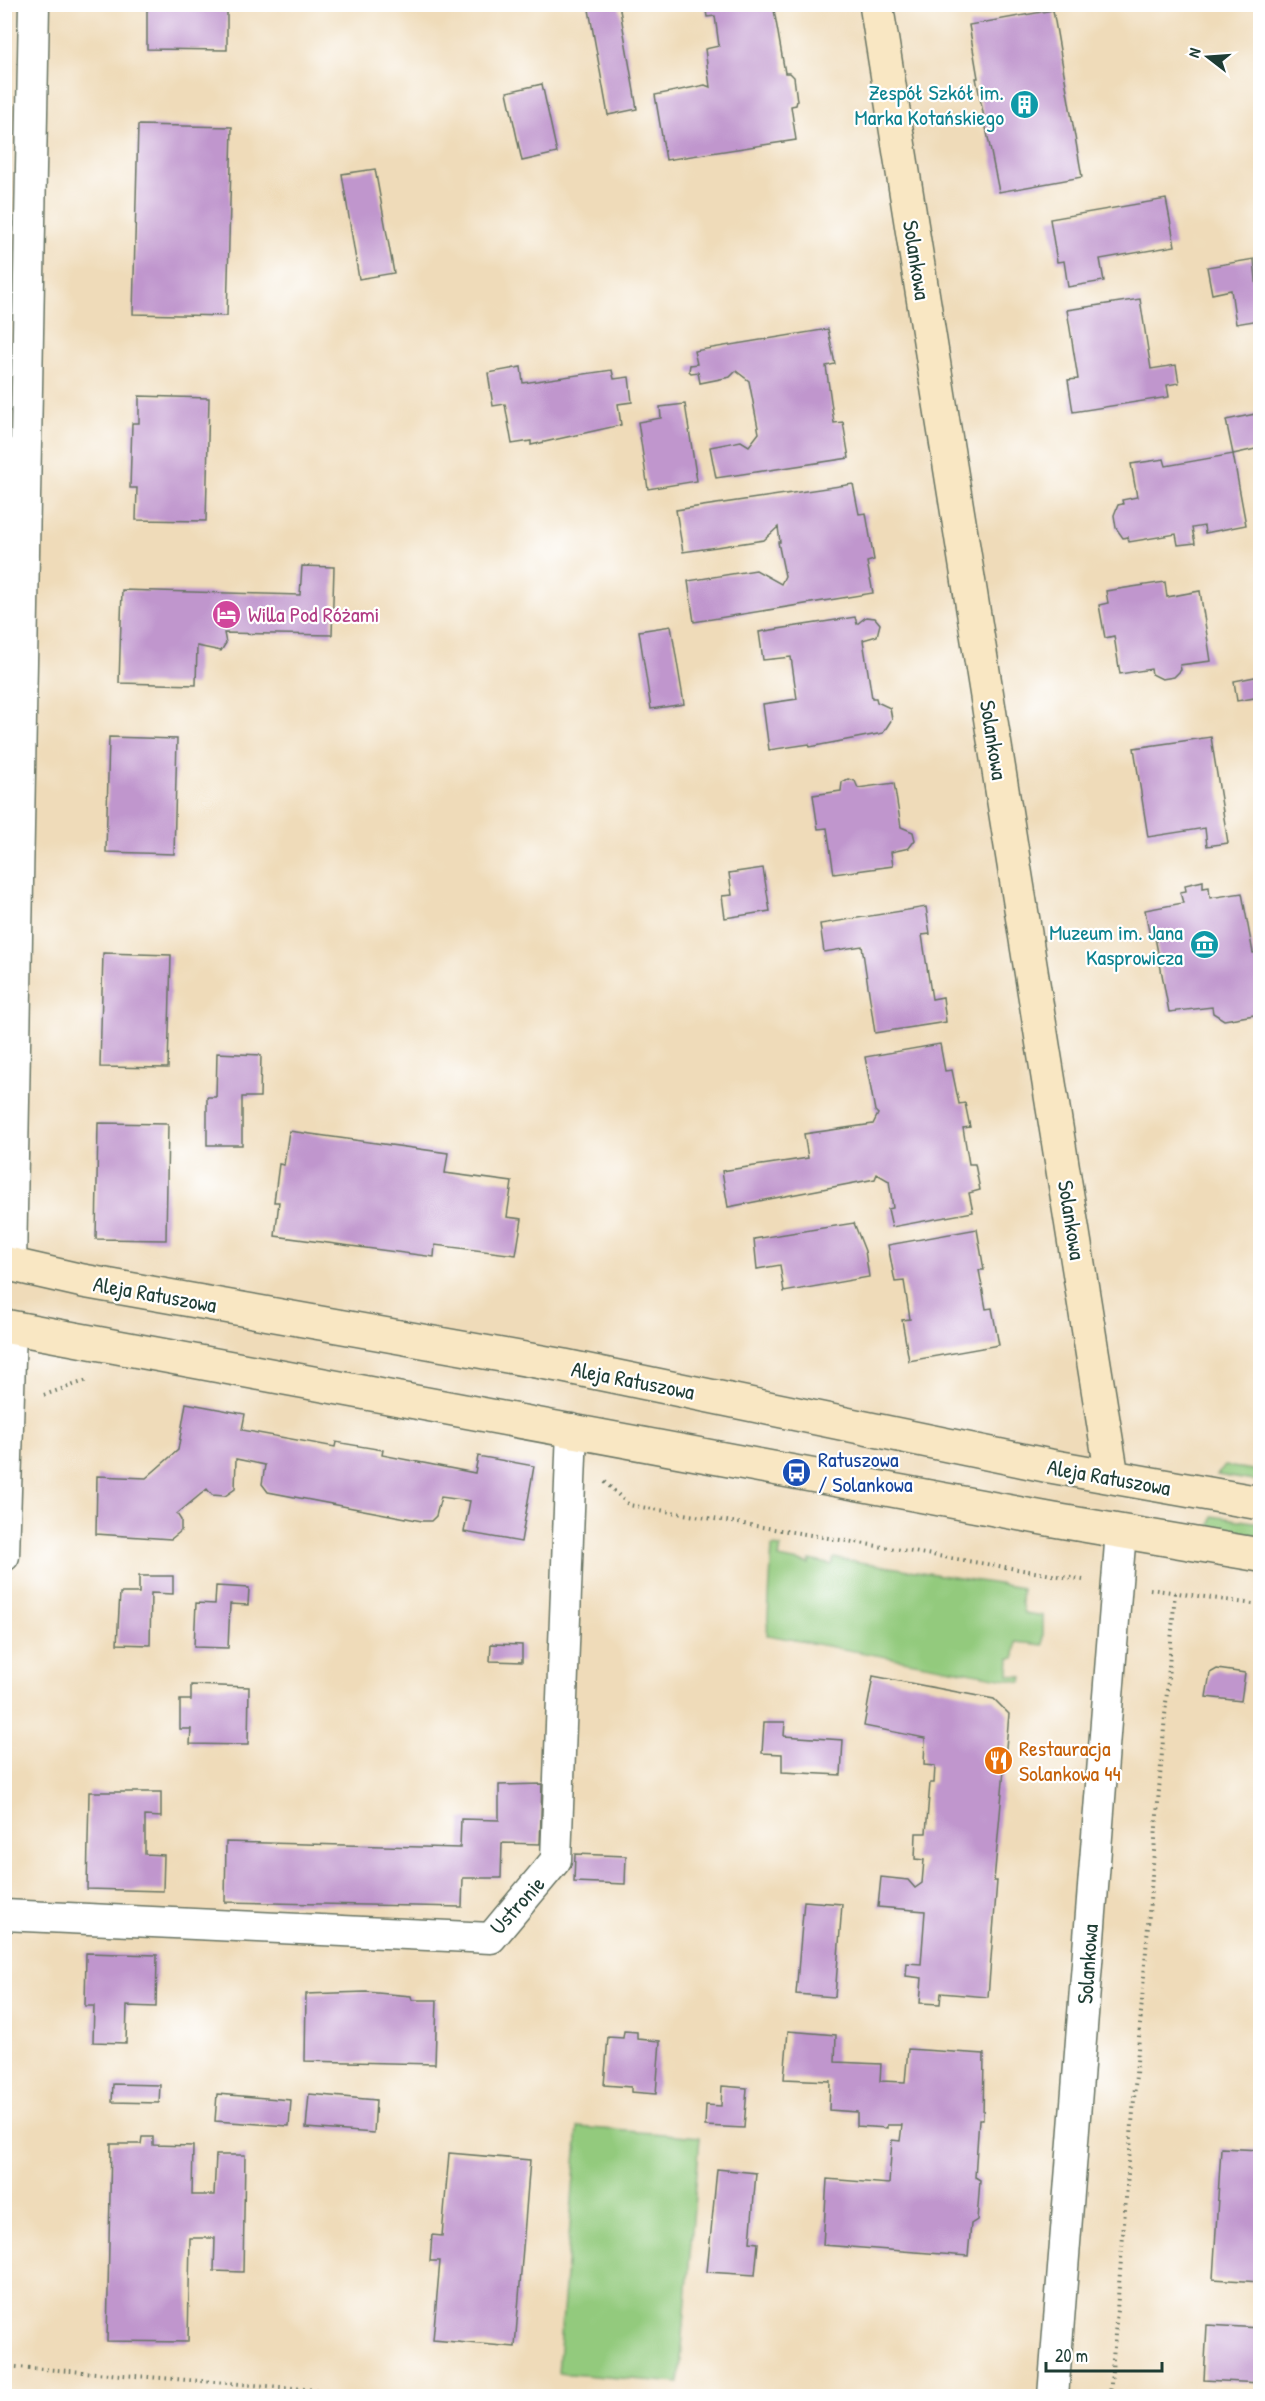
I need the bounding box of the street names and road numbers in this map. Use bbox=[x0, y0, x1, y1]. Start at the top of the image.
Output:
street label: Solankowa bbox=[896, 218, 938, 302]
street label: Solankowa bbox=[973, 698, 1015, 782]
street label: Solankowa bbox=[1051, 1178, 1093, 1262]
street label: Aleja Ratuszowa bbox=[91, 1268, 219, 1320]
street label: Aleja Ratuszowa bbox=[569, 1353, 697, 1407]
street label: Aleja Ratuszowa bbox=[1045, 1451, 1173, 1503]
street label: Ustronie bbox=[483, 1869, 551, 1941]
street label: Solankowa bbox=[1069, 1923, 1105, 2005]

